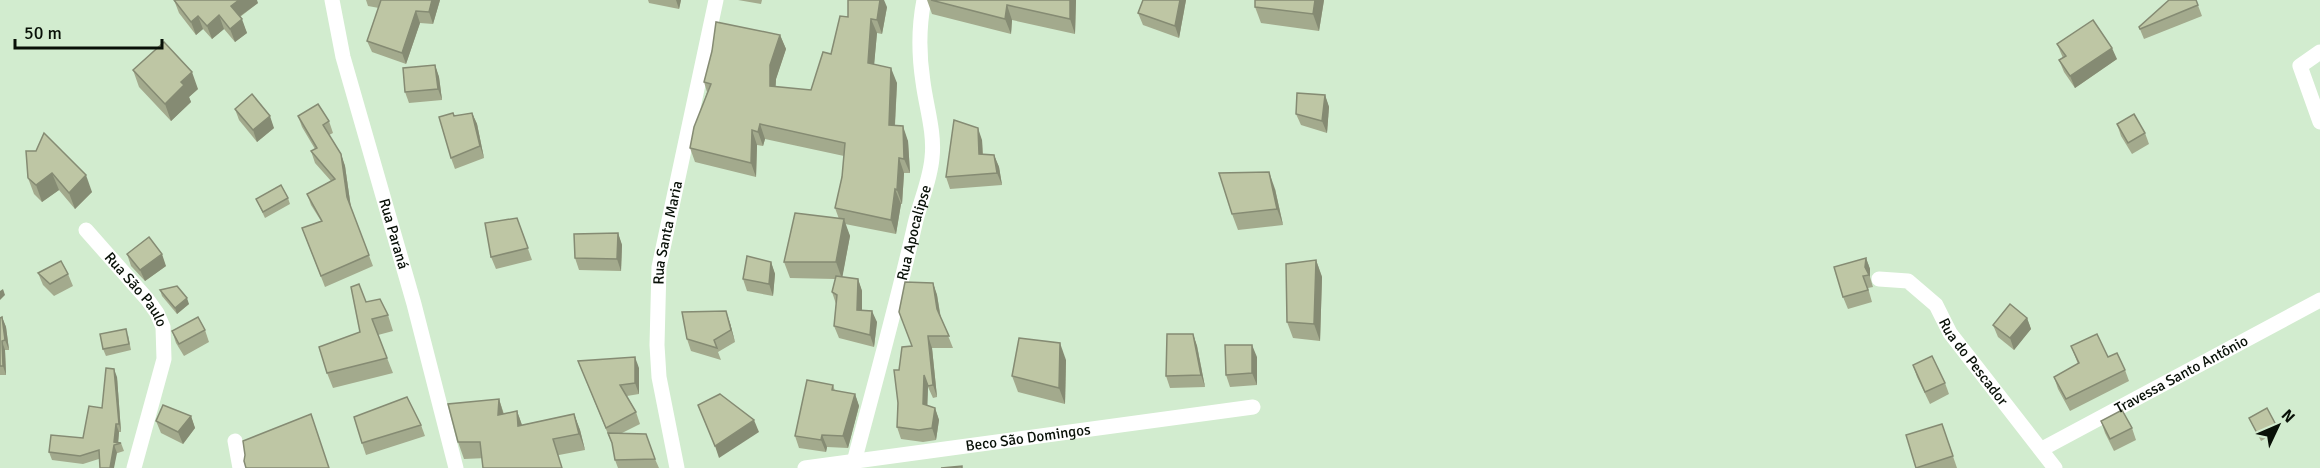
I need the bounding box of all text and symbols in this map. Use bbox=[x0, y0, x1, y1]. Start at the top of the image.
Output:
scale bar bbox=[15, 12, 162, 50]
text: 50 m bbox=[24, 22, 62, 44]
street label: Rua Santa Maria bbox=[650, 179, 686, 285]
street label: Rua Apocalipse bbox=[893, 183, 935, 282]
street label: Rua Paraná bbox=[375, 196, 412, 271]
street label: Rua São Paulo bbox=[101, 248, 171, 330]
street label: Rua do Pescador bbox=[1935, 315, 2012, 409]
street label: Travessa Santo Antônio bbox=[2112, 331, 2251, 417]
north arrow bbox=[2248, 396, 2308, 456]
text: N bbox=[2277, 405, 2299, 427]
street label: Beco São Domingos bbox=[964, 420, 1092, 455]

